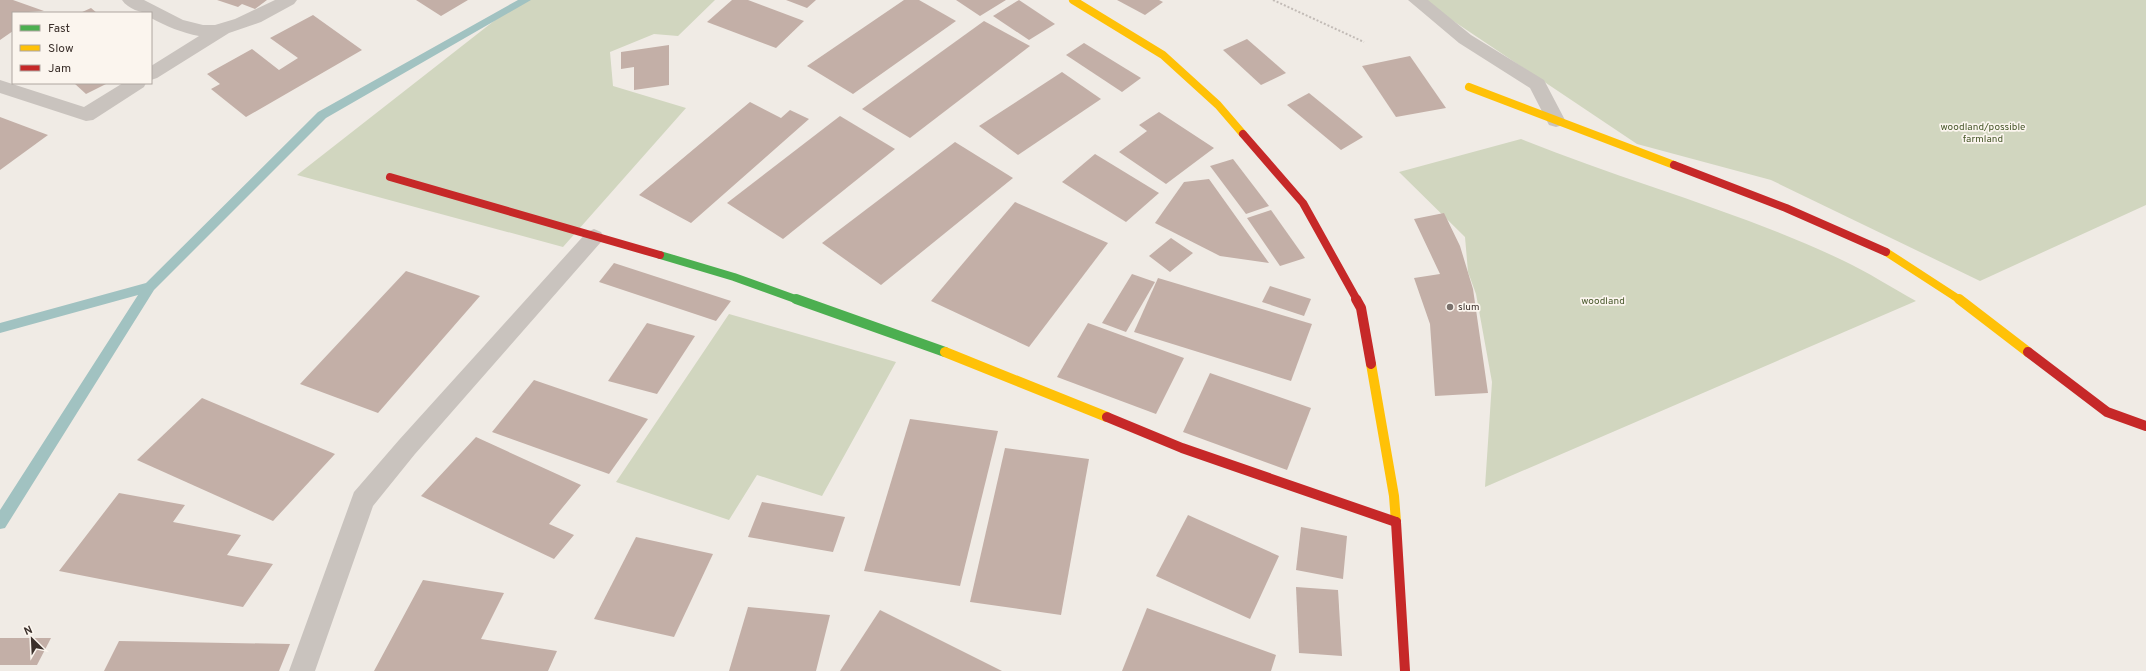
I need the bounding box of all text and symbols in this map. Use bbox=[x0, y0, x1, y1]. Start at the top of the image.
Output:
legend bbox=[12, 12, 152, 84]
text: Fast bbox=[48, 21, 70, 37]
text: Slow bbox=[48, 41, 74, 57]
text: Jam bbox=[48, 61, 71, 77]
park label: woodland/possible farmland bbox=[1941, 121, 2025, 146]
park label: woodland bbox=[1581, 295, 1625, 308]
place label: slum bbox=[1458, 301, 1479, 314]
marker: slum bbox=[1445, 302, 1455, 312]
north arrow bbox=[12, 619, 52, 659]
text: N bbox=[22, 623, 35, 639]

